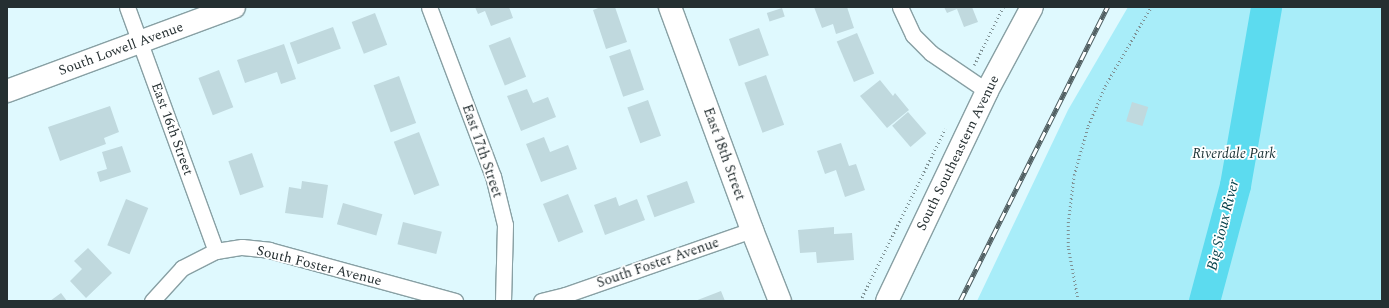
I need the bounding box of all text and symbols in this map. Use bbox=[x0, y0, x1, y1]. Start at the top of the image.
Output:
street label: South Lowell Avenue bbox=[56, 19, 186, 79]
street label: South Southeastern Avenue bbox=[913, 73, 1003, 233]
street label: East 16th Street bbox=[147, 80, 197, 178]
street label: East 17th Street bbox=[458, 102, 506, 200]
street label: East 18th Street bbox=[699, 105, 749, 203]
park label: Riverdale Park bbox=[1192, 146, 1276, 162]
water label: Big Sioux River bbox=[1203, 178, 1243, 272]
street label: South Foster Avenue bbox=[595, 234, 721, 292]
street label: South Foster Avenue bbox=[255, 242, 383, 290]

